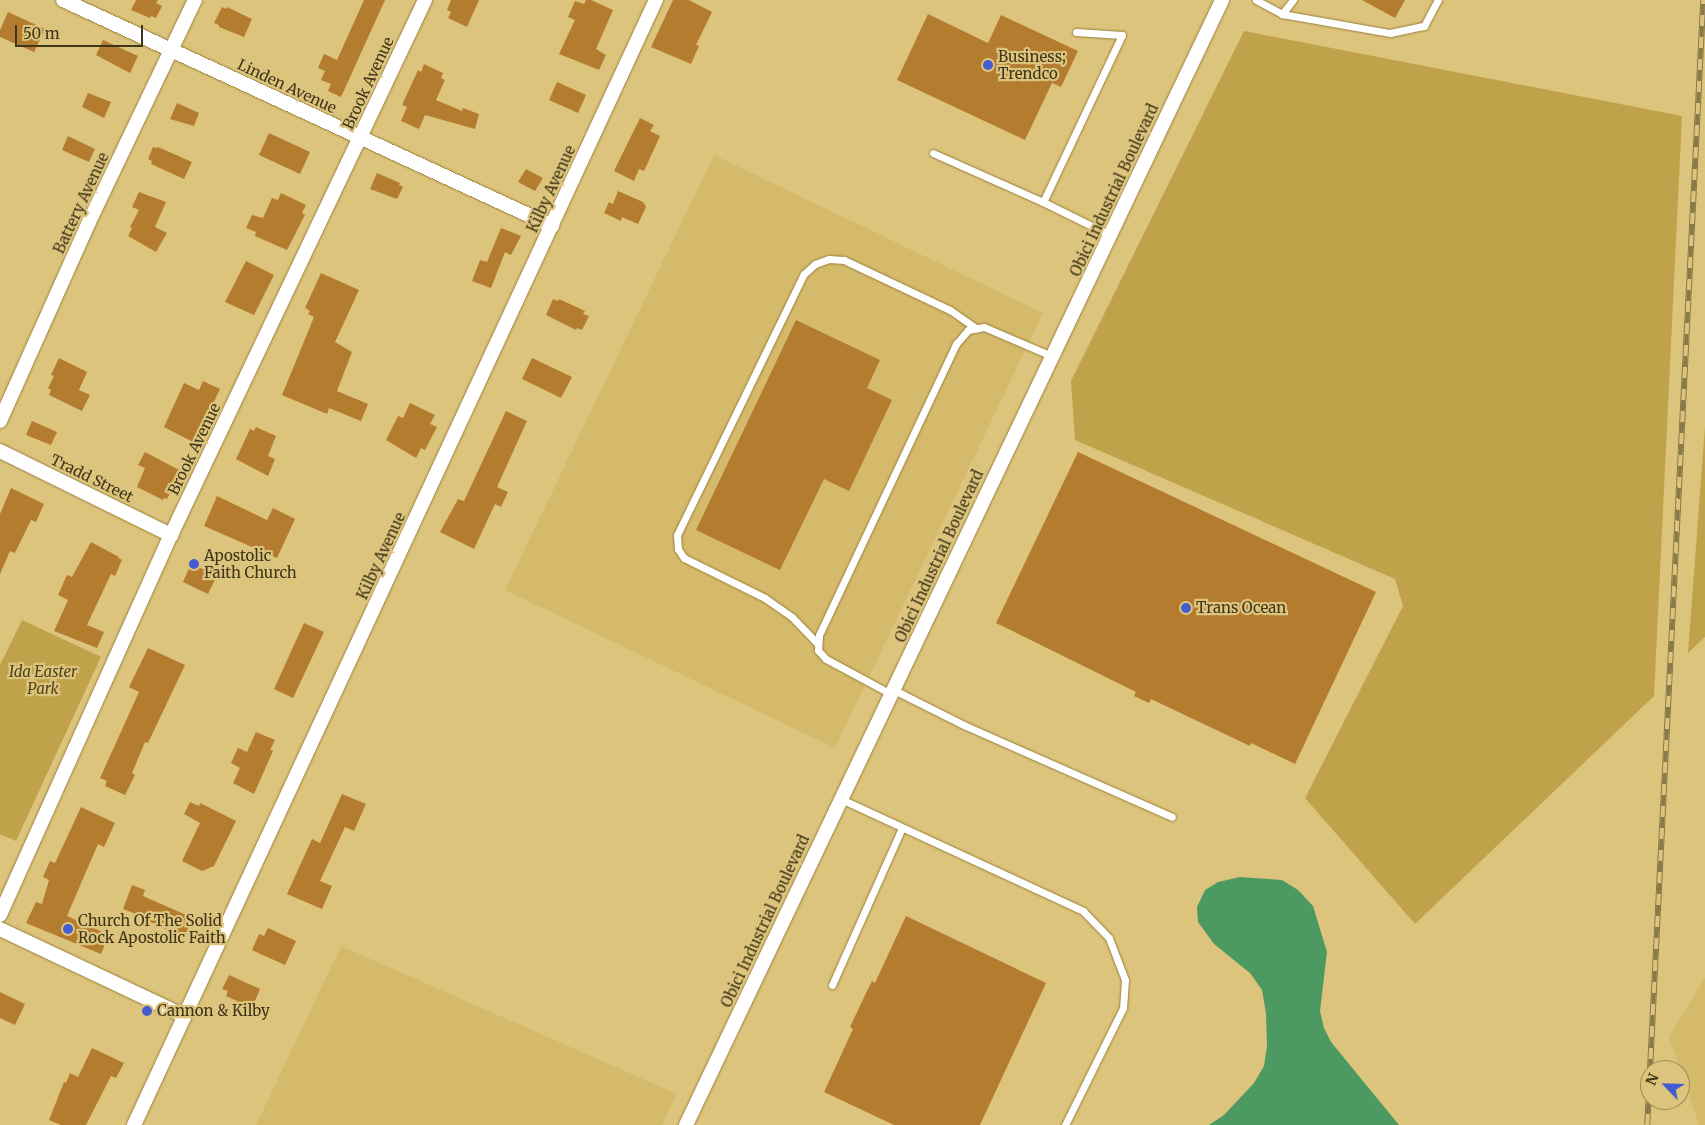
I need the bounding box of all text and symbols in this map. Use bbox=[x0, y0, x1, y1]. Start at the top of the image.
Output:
scale bar bbox=[18, 15, 145, 47]
text: 50 m bbox=[23, 24, 60, 43]
street label: Brook Avenue bbox=[339, 34, 397, 132]
place label: Business; Trendco bbox=[998, 47, 1066, 82]
street label: Linden Avenue bbox=[235, 55, 339, 117]
marker: Business; Trendco bbox=[982, 59, 994, 71]
street label: Obici Industrial Boulevard bbox=[1066, 101, 1162, 279]
street label: Kilby Avenue bbox=[523, 143, 579, 235]
street label: Battery Avenue bbox=[50, 150, 112, 256]
street label: Brook Avenue bbox=[164, 400, 224, 498]
street label: Tradd Street bbox=[48, 450, 136, 506]
street label: Obici Industrial Boulevard bbox=[891, 467, 987, 645]
street label: Kilby Avenue bbox=[353, 510, 409, 602]
place label: Apostolic Faith Church bbox=[204, 546, 297, 581]
marker: Apostolic Faith Church bbox=[188, 558, 200, 570]
place label: Trans Ocean bbox=[1196, 599, 1286, 617]
marker: Trans Ocean bbox=[1180, 602, 1192, 614]
park label: Ida Easter Park bbox=[9, 662, 77, 697]
street label: Obici Industrial Boulevard bbox=[717, 832, 813, 1010]
place label: Church Of The Solid Rock Apostolic Faith bbox=[78, 911, 226, 946]
marker: Church Of The Solid Rock Apostolic Faith bbox=[62, 923, 74, 935]
place label: Cannon & Kilby bbox=[157, 1002, 270, 1020]
marker: Cannon & Kilby bbox=[141, 1005, 153, 1017]
north arrow bbox=[1640, 1060, 1690, 1110]
text: N bbox=[1642, 1071, 1663, 1088]

